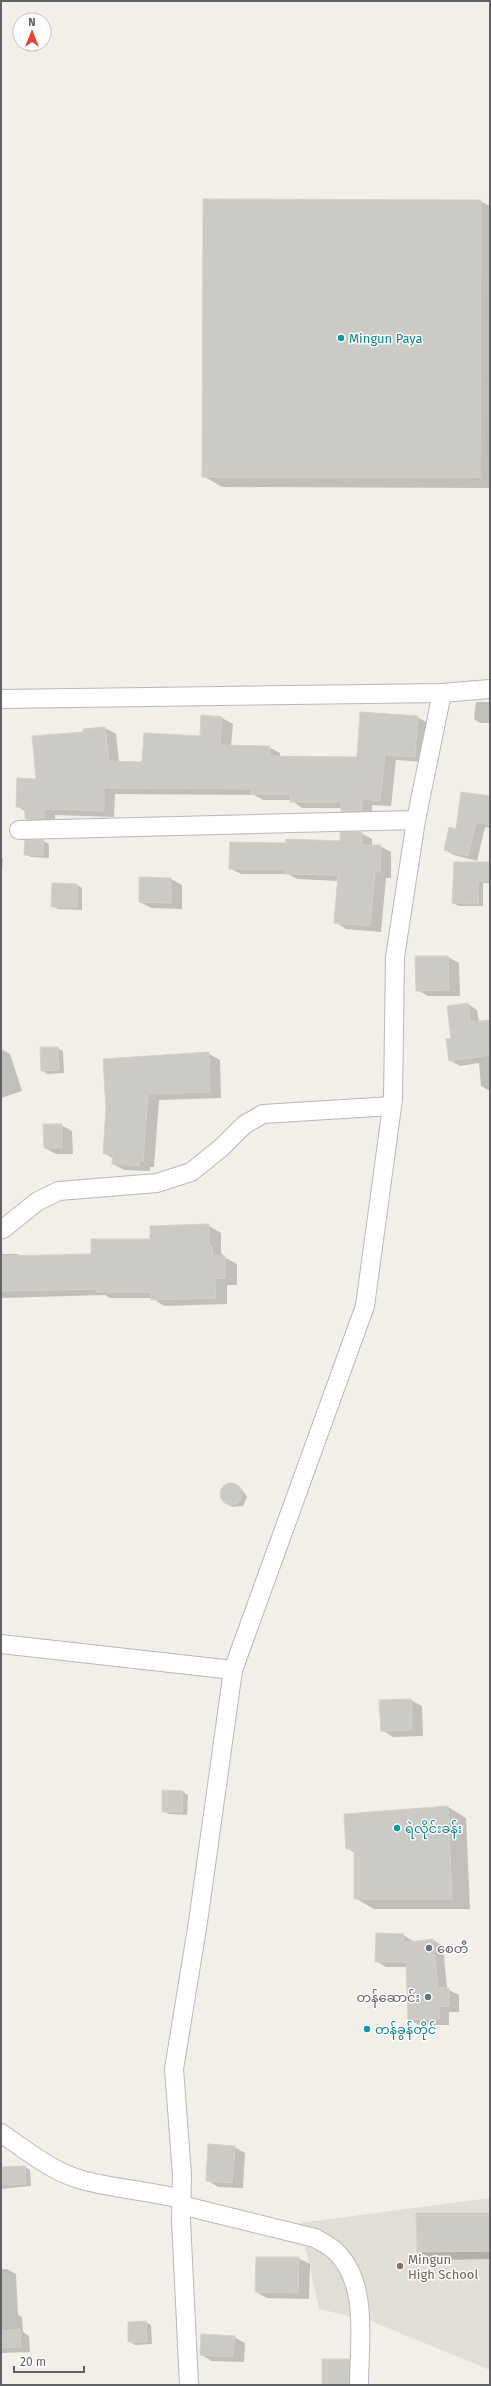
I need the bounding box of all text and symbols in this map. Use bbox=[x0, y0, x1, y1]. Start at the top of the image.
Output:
north arrow bbox=[12, 12, 52, 52]
text: N bbox=[28, 16, 36, 29]
place label: Mingun Paya bbox=[349, 331, 423, 346]
marker: Mingun Paya bbox=[336, 333, 346, 343]
place label: ရဲလိုင်းခန်း bbox=[405, 1820, 462, 1839]
marker: ရဲလိုင်းခန်း bbox=[392, 1823, 402, 1833]
place label: စေတီ bbox=[437, 1940, 468, 1956]
marker: စေတီ bbox=[424, 1943, 434, 1953]
place label: တန်ဆောင်း bbox=[356, 1989, 420, 2008]
marker: တန်ဆောင်း bbox=[423, 1992, 433, 2002]
place label: တန်ခွန်တိုင် bbox=[375, 2021, 436, 2040]
marker: တန်ခွန်တိုင် bbox=[362, 2024, 372, 2034]
place label: Mingun High School bbox=[408, 2252, 478, 2282]
marker: Mingun High School bbox=[395, 2261, 405, 2271]
scale bar bbox=[14, 2348, 84, 2374]
text: 20 m bbox=[20, 2355, 46, 2369]

